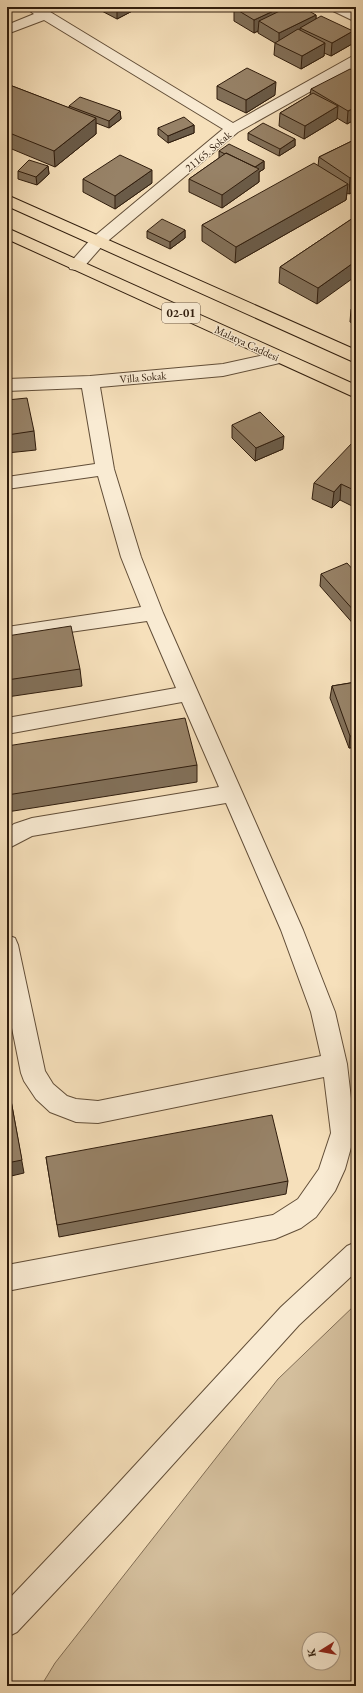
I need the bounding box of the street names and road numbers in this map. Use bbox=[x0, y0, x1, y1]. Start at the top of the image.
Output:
street label: 21165. Sokak bbox=[182, 127, 235, 174]
road number: 02-01 bbox=[162, 303, 200, 323]
street label: Malatya Caddesi bbox=[212, 322, 282, 364]
street label: Villa Sokak bbox=[119, 368, 168, 386]

